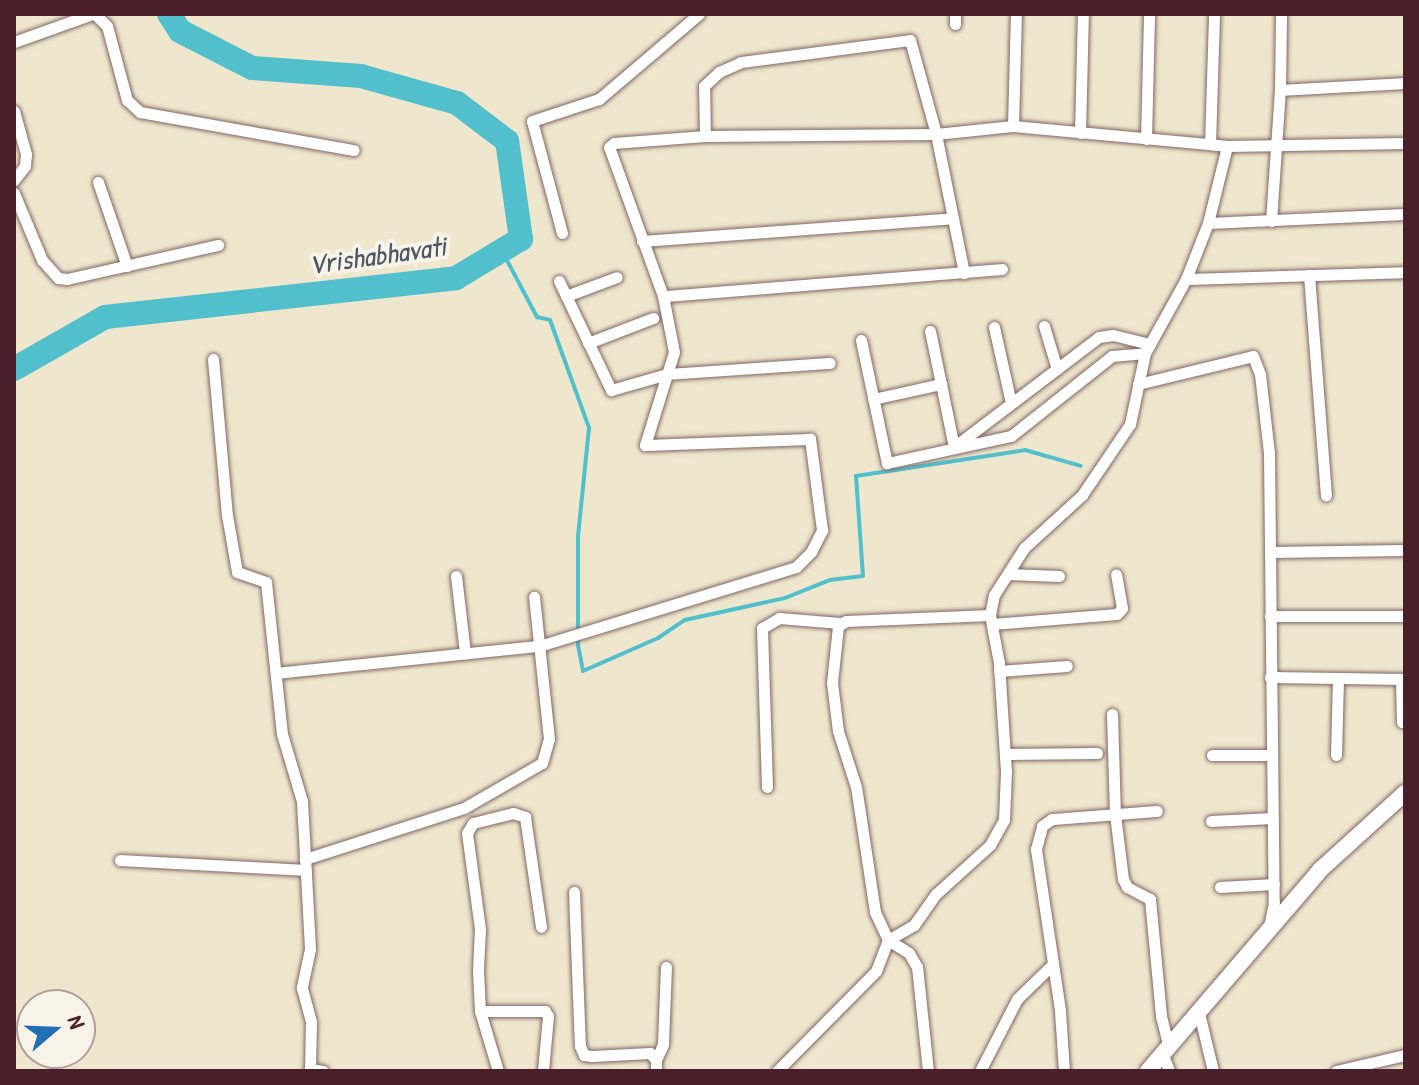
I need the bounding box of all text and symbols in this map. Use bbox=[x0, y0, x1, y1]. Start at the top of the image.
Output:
water label: Vrishabhavati bbox=[306, 229, 448, 281]
north arrow bbox=[16, 989, 96, 1069]
text: N bbox=[61, 1011, 93, 1032]

